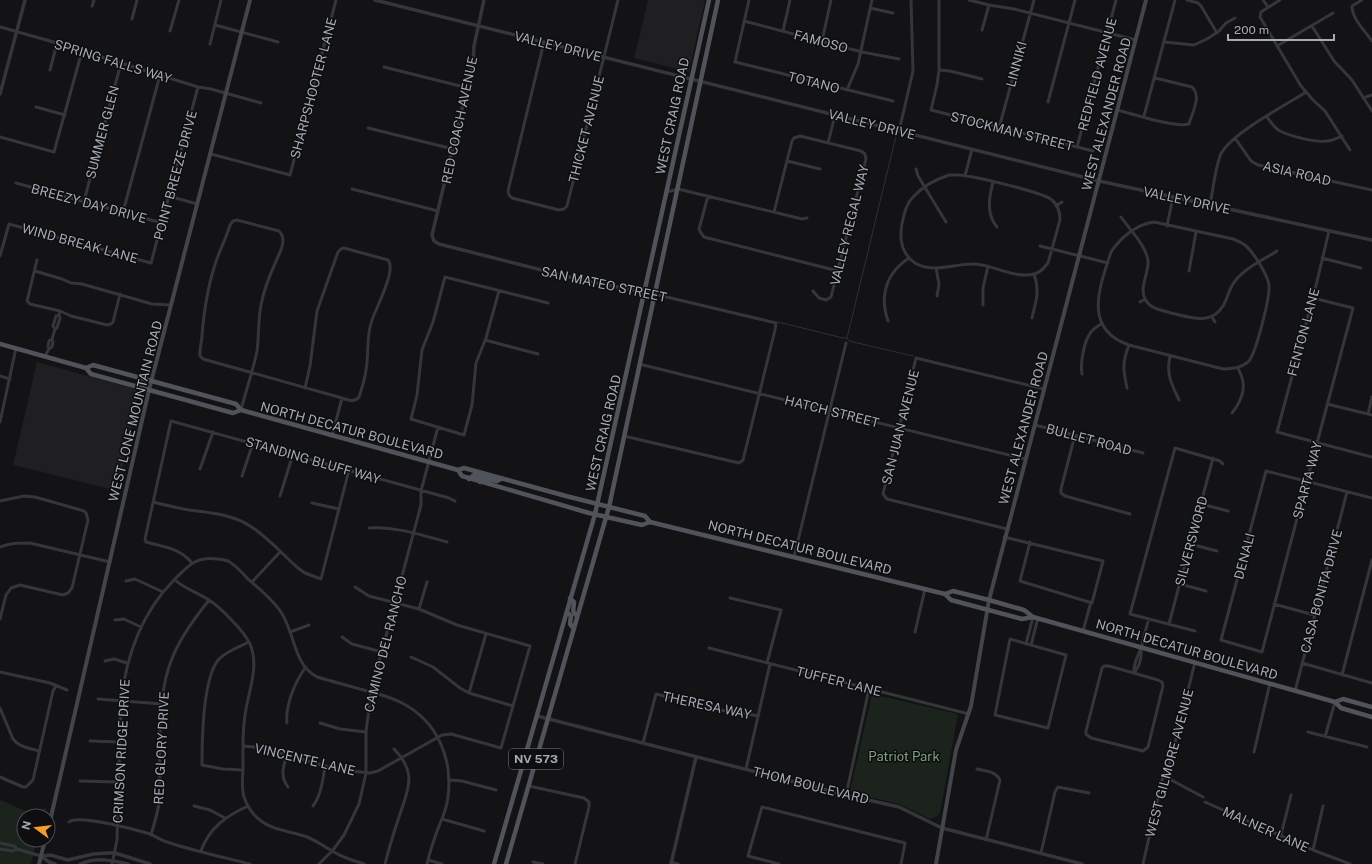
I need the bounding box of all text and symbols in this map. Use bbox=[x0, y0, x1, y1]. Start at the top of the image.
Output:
street label: SHARPSHOOTER LANE bbox=[287, 16, 340, 160]
street label: REDFIELD AVENUE bbox=[1075, 16, 1120, 132]
scale bar bbox=[1228, 16, 1334, 42]
text: 200 m bbox=[1234, 23, 1269, 37]
street label: FAMOSO bbox=[792, 27, 849, 56]
street label: VALLEY DRIVE bbox=[513, 28, 603, 65]
street label: SPRING FALLS WAY bbox=[52, 36, 173, 86]
street label: WEST ALEXANDER ROAD bbox=[1079, 36, 1134, 192]
street label: LINNIKI bbox=[1003, 39, 1030, 89]
street label: RED COACH AVENUE bbox=[439, 55, 480, 185]
street label: WEST CRAIG ROAD bbox=[653, 56, 692, 176]
street label: TOTANO bbox=[787, 69, 841, 96]
street label: THICKET AVENUE bbox=[566, 74, 607, 184]
street label: SUMMER GLEN bbox=[83, 84, 122, 180]
street label: VALLEY DRIVE bbox=[827, 106, 917, 143]
street label: POINT BREEZE DRIVE bbox=[151, 109, 200, 242]
street label: STOCKMAN STREET bbox=[949, 109, 1075, 154]
street label: ASIA ROAD bbox=[1261, 158, 1333, 189]
street label: VALLEY REGAL WAY bbox=[827, 163, 872, 287]
street label: BREEZY DAY DRIVE bbox=[29, 181, 148, 226]
street label: VALLEY DRIVE bbox=[1142, 184, 1232, 217]
street label: WIND BREAK LANE bbox=[20, 221, 140, 266]
street label: SAN MATEO STREET bbox=[540, 264, 668, 305]
street label: FENTON LANE bbox=[1285, 286, 1322, 378]
street label: WEST LONE MOUNTAIN ROAD bbox=[106, 319, 165, 503]
street label: WEST ALEXANDER ROAD bbox=[996, 350, 1051, 506]
street label: SAN JUAN AVENUE bbox=[879, 368, 922, 486]
street label: WEST CRAIG ROAD bbox=[583, 373, 624, 493]
street label: HATCH STREET bbox=[783, 392, 881, 431]
street label: NORTH DECATUR BOULEVARD bbox=[259, 399, 445, 462]
street label: BULLET ROAD bbox=[1044, 421, 1133, 458]
street label: STANDING BLUFF WAY bbox=[244, 434, 382, 487]
street label: SPARTA WAY bbox=[1290, 440, 1325, 521]
street label: SILVERSWORD bbox=[1172, 495, 1211, 588]
street label: NORTH DECATUR BOULEVARD bbox=[707, 517, 893, 578]
street label: CASA BONITA DRIVE bbox=[1298, 528, 1345, 655]
street label: DENALI bbox=[1231, 531, 1258, 581]
street label: CAMINO DEL RANCHO bbox=[361, 574, 410, 714]
street label: NORTH DECATUR BOULEVARD bbox=[1094, 616, 1280, 683]
street label: TUFFER LANE bbox=[795, 664, 883, 699]
street label: CRIMSON RIDGE DRIVE bbox=[110, 678, 133, 824]
street label: WEST GILMORE AVENUE bbox=[1142, 687, 1197, 839]
street label: THERESA WAY bbox=[661, 689, 753, 722]
street label: RED GLORY DRIVE bbox=[151, 691, 172, 805]
street label: VINCENTE LANE bbox=[253, 741, 357, 778]
road number: NV 573 bbox=[509, 749, 563, 769]
park label: Patriot Park bbox=[868, 749, 940, 764]
street label: THOM BOULEVARD bbox=[751, 764, 870, 807]
street label: MALNER LANE bbox=[1220, 804, 1311, 855]
north arrow bbox=[16, 808, 56, 848]
text: N bbox=[19, 820, 33, 831]

